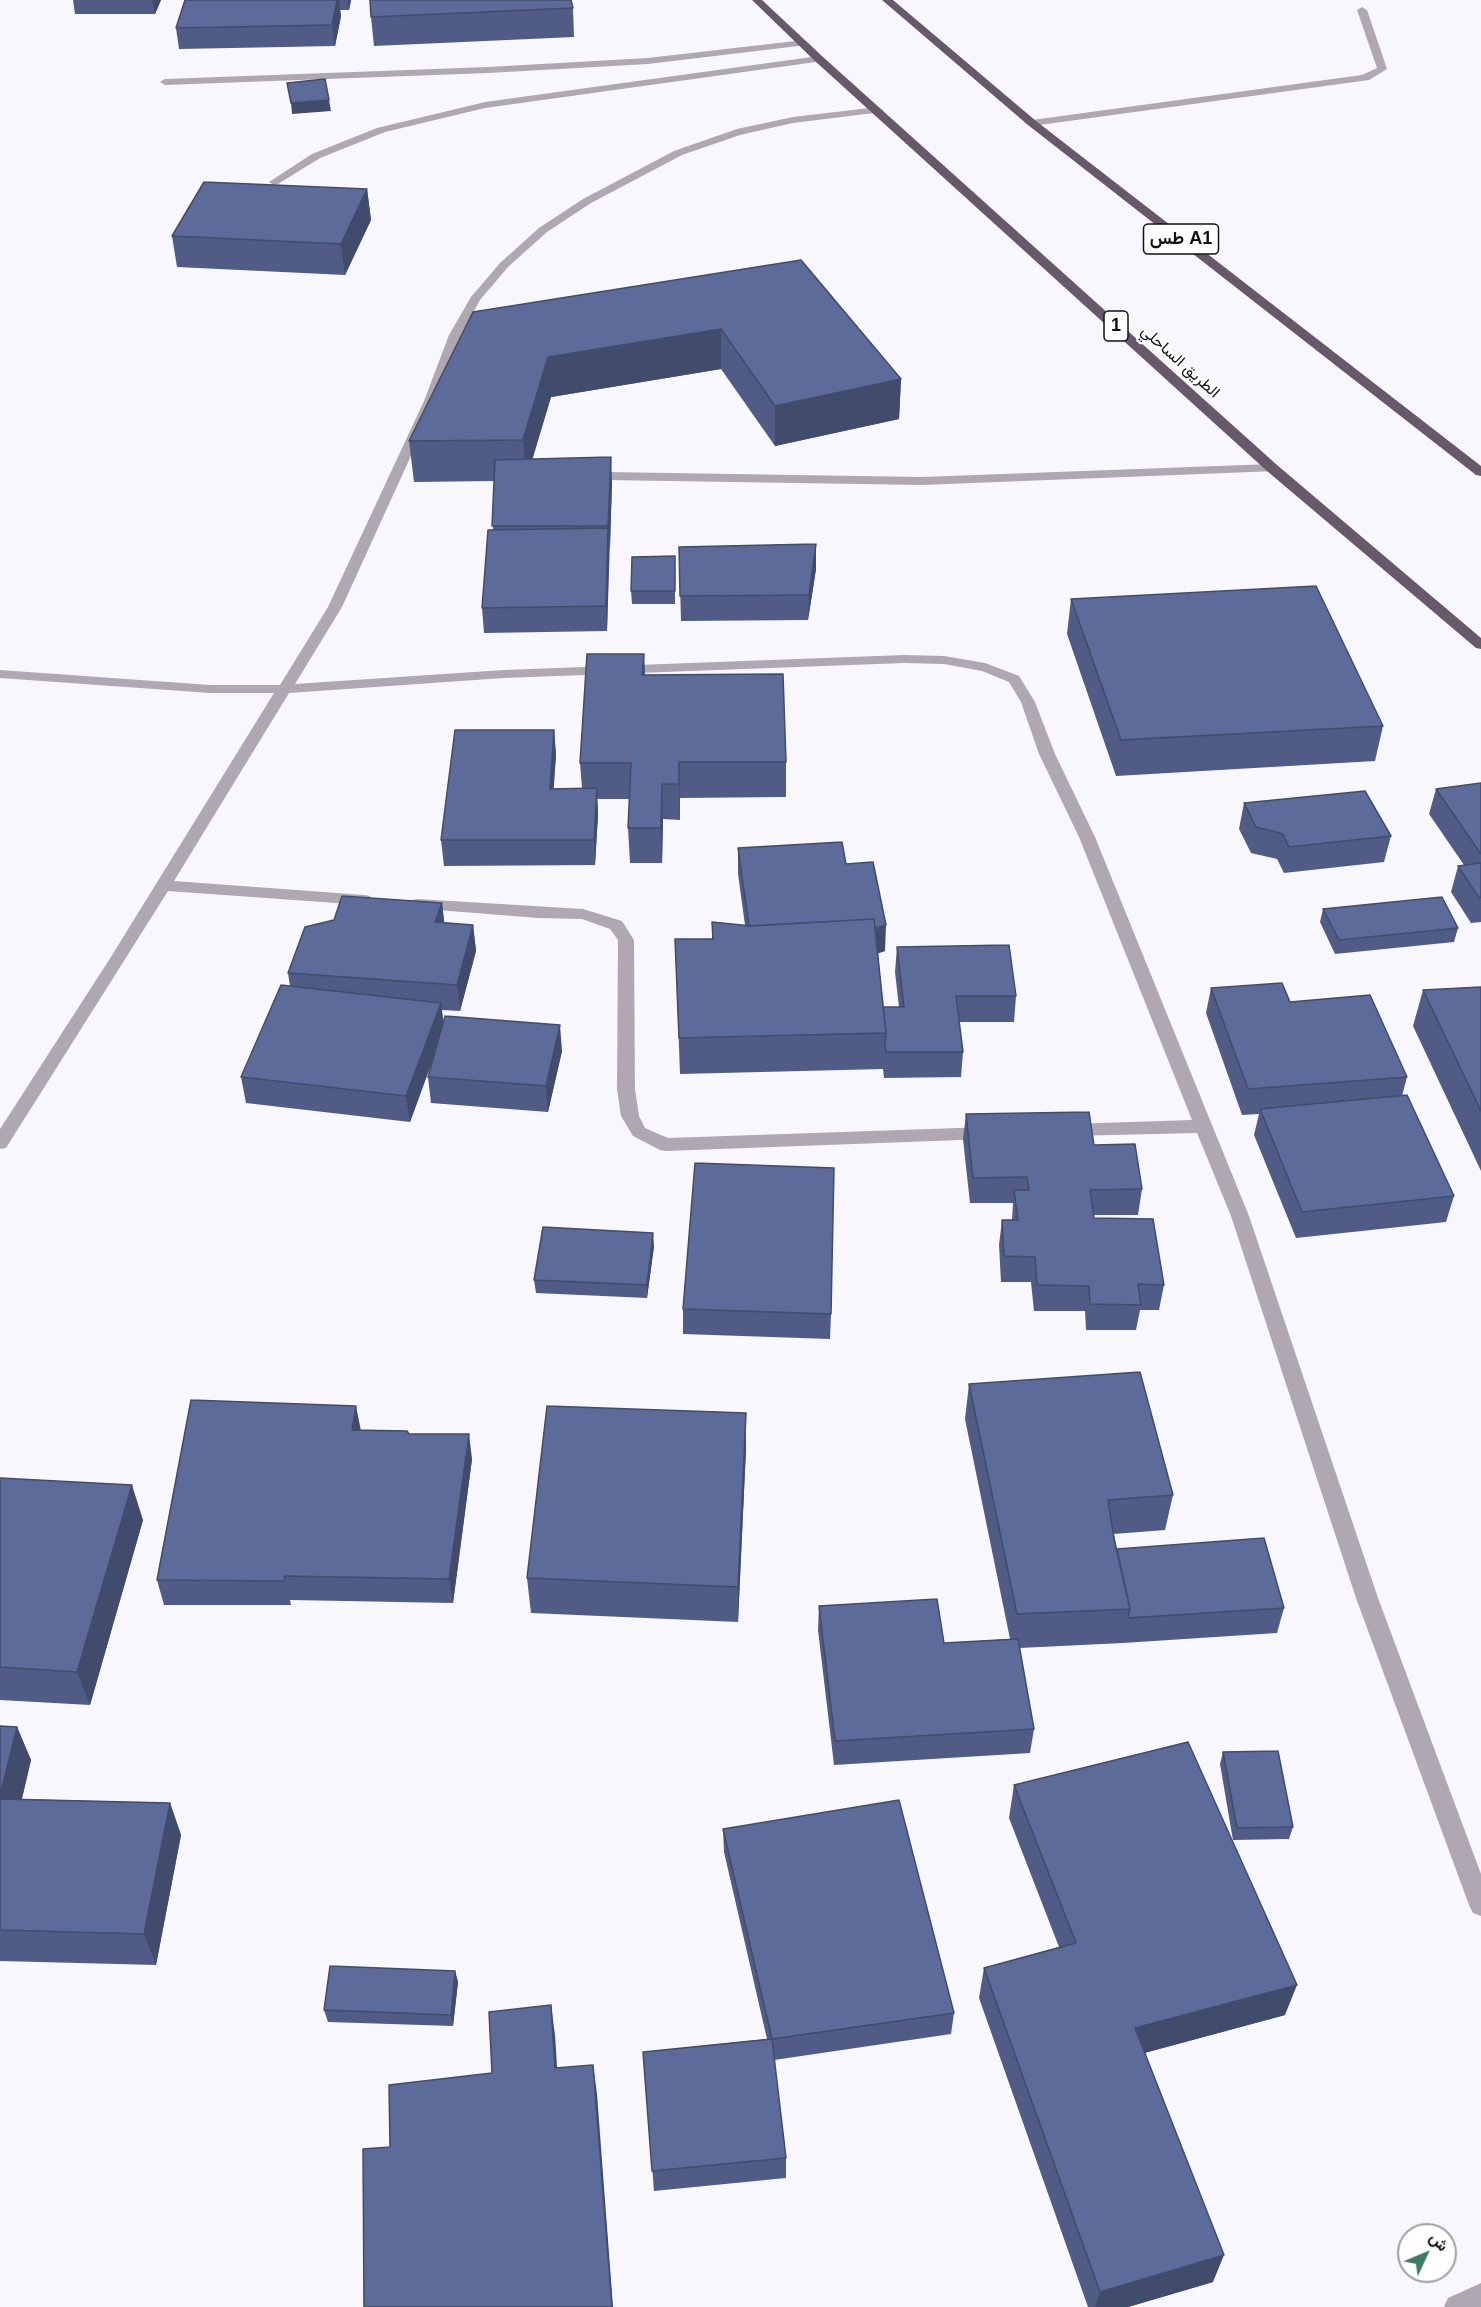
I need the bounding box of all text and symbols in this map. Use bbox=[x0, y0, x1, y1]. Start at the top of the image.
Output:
road number: طس A1 bbox=[1144, 224, 1218, 254]
road number: 1 bbox=[1104, 311, 1128, 341]
street label: الطريق الساحلي bbox=[1137, 322, 1223, 402]
north arrow bbox=[1397, 2223, 1457, 2283]
text: ش bbox=[1426, 2229, 1452, 2254]

